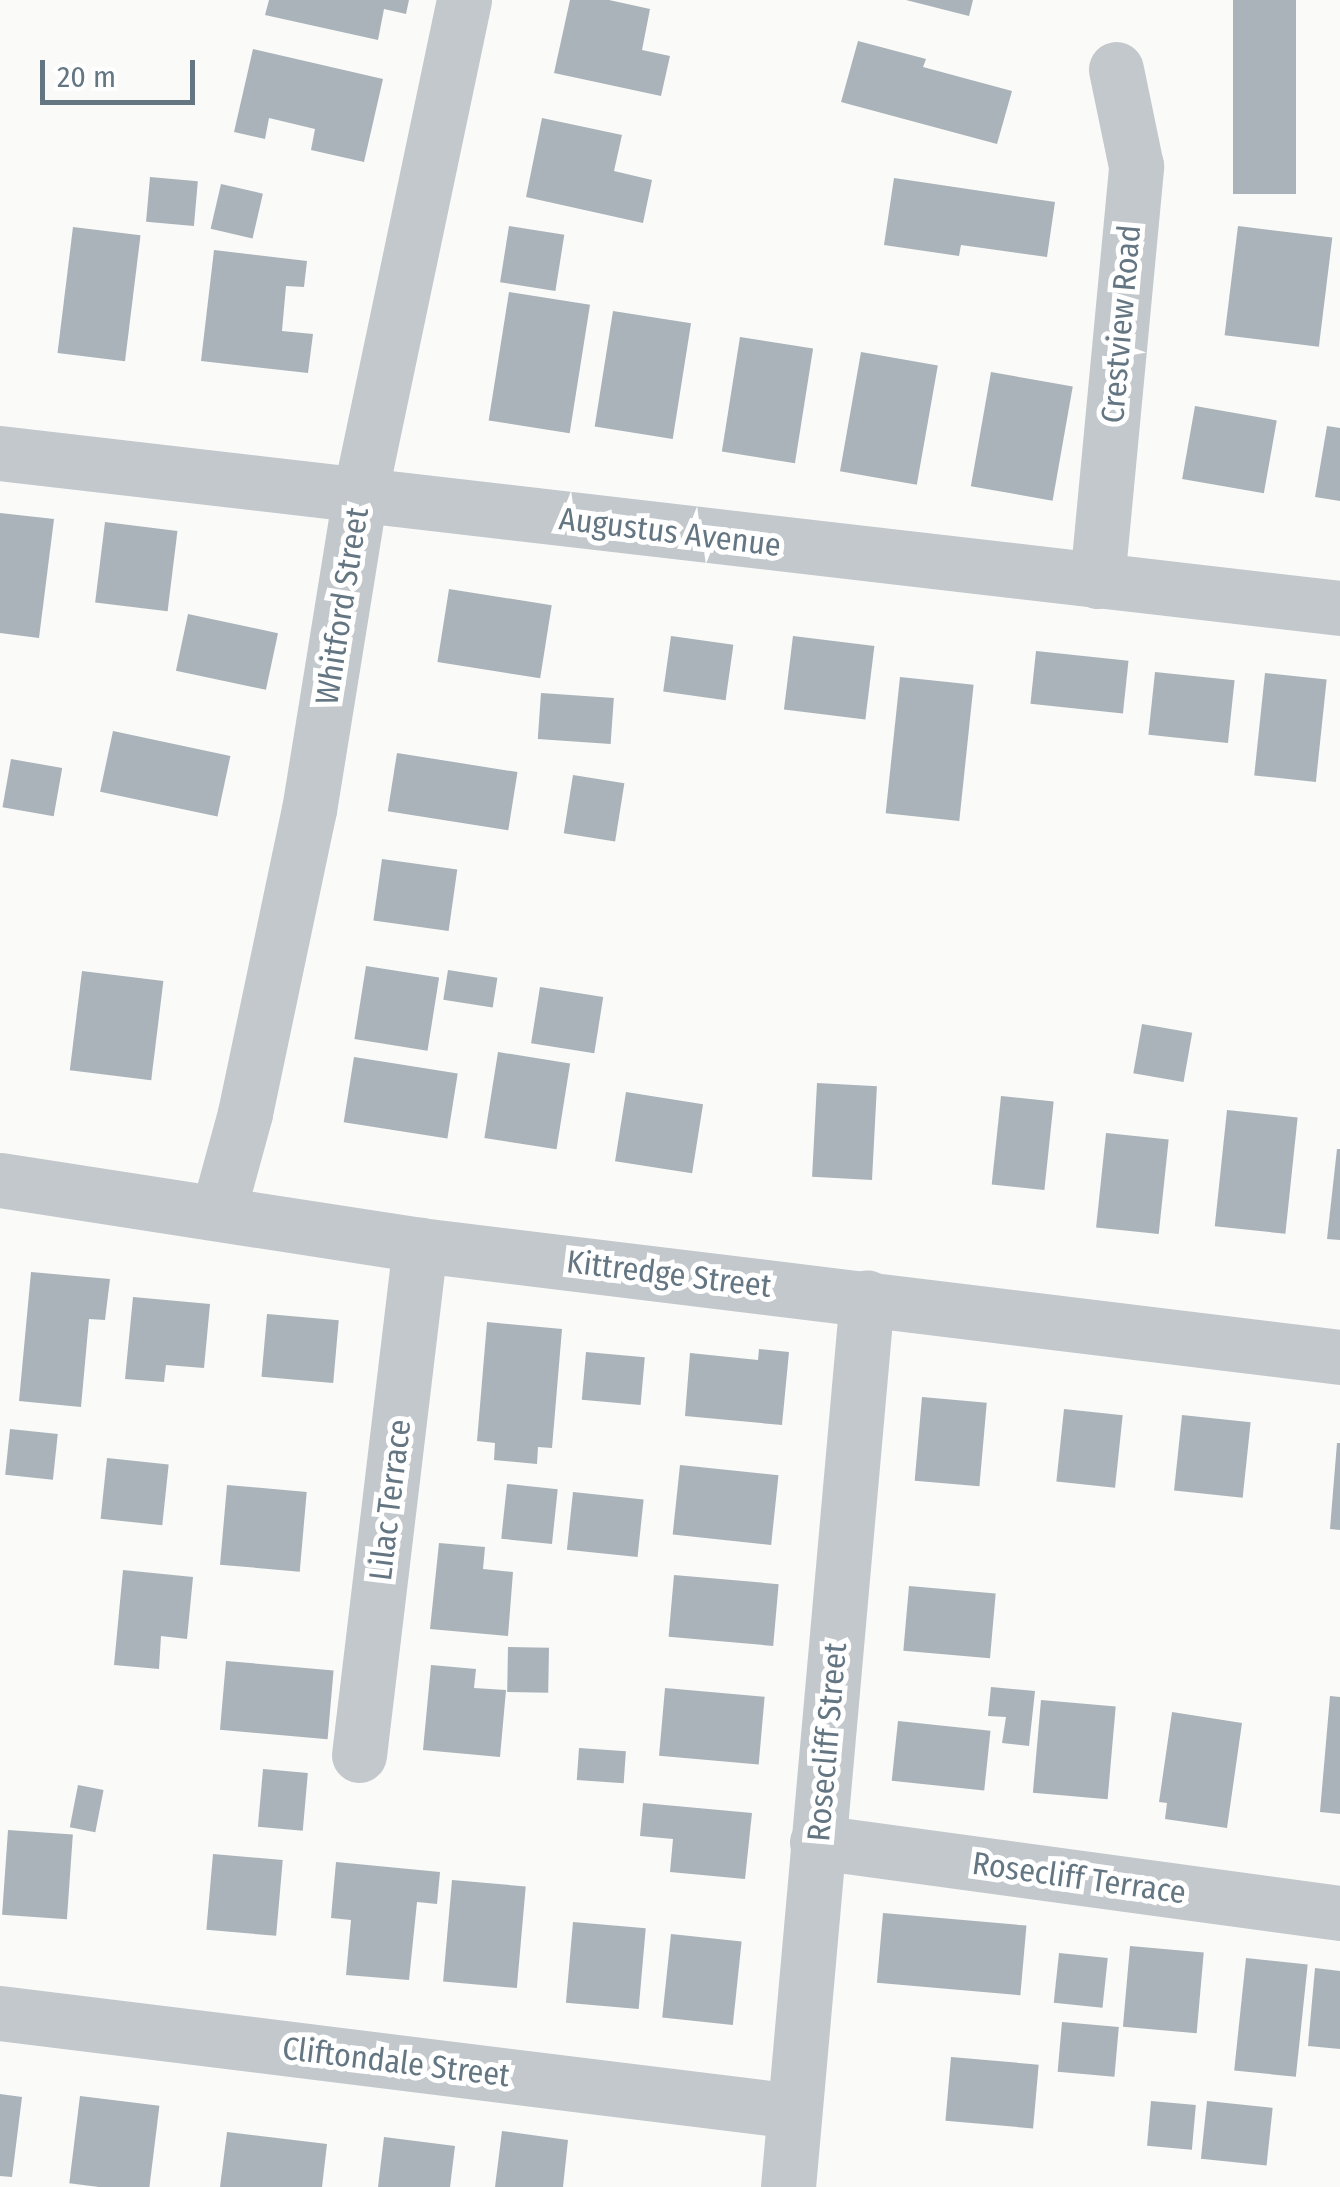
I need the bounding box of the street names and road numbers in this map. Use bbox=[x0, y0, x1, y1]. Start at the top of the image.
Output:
street label: Crestview Road bbox=[1093, 223, 1149, 425]
street label: Augustus Avenue bbox=[557, 499, 783, 565]
street label: Whitford Street bbox=[307, 505, 377, 707]
street label: Kittredge Street bbox=[565, 1242, 773, 1306]
street label: Lilac Terrace bbox=[361, 1417, 419, 1583]
street label: Rosecliff Street bbox=[799, 1641, 855, 1843]
street label: Rosecliff Terrace bbox=[970, 1844, 1188, 1912]
street label: Cliftondale Street bbox=[280, 2029, 512, 2095]

